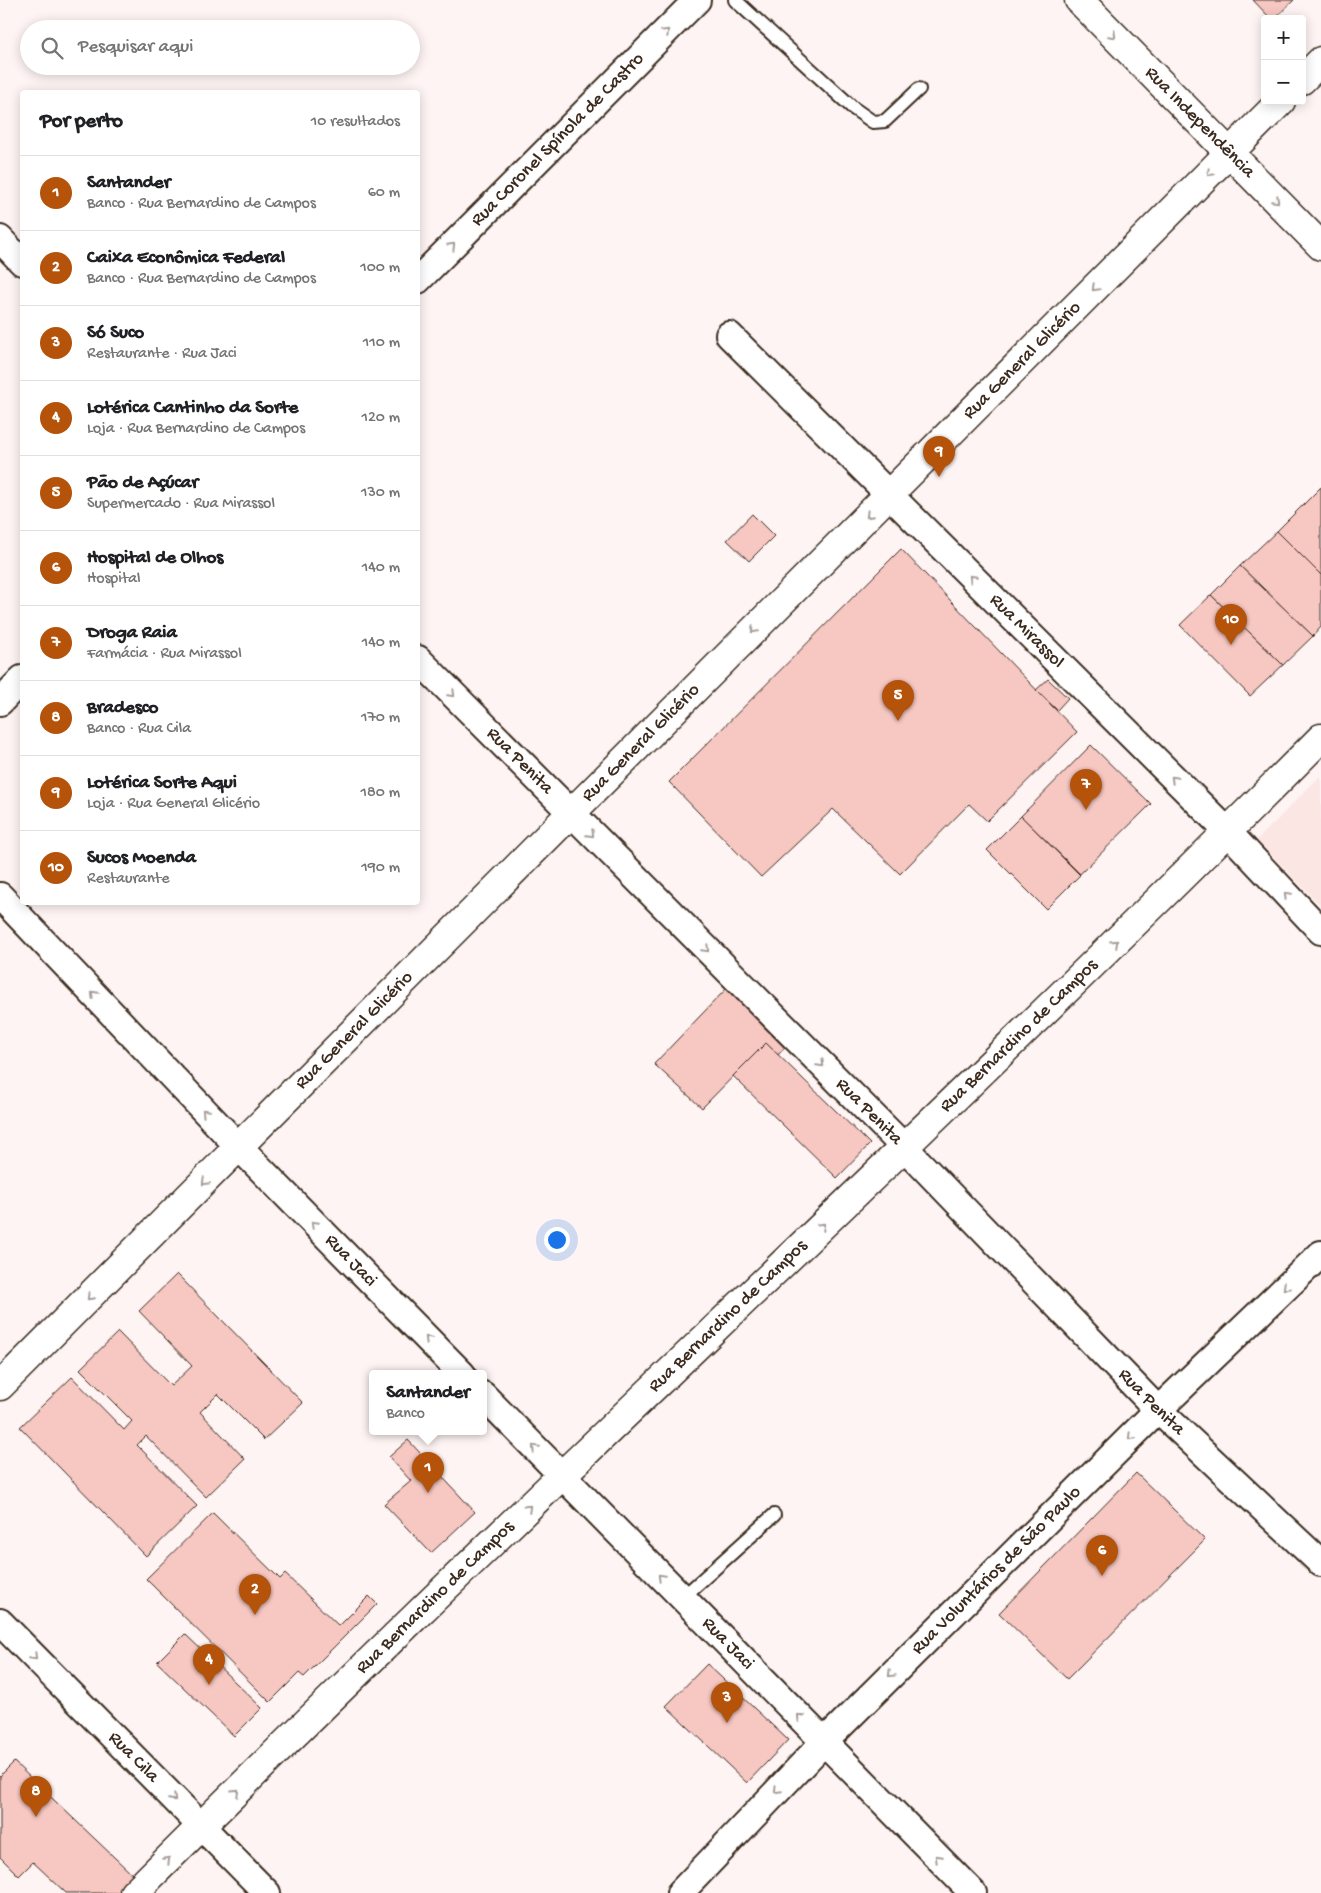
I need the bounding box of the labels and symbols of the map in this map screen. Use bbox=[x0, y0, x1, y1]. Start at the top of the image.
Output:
one-way arrow bbox=[660, 28, 669, 37]
one-way arrow bbox=[1107, 29, 1116, 38]
street label: Rua Coronel Spínola de Castro bbox=[466, 48, 649, 232]
street label: Rua Independência bbox=[1140, 62, 1261, 184]
one-way arrow bbox=[1206, 167, 1215, 176]
one-way arrow bbox=[1270, 194, 1279, 203]
one-way arrow bbox=[446, 243, 455, 252]
one-way arrow bbox=[1092, 282, 1101, 291]
street label: Rua General Glicério bbox=[958, 296, 1086, 425]
pin: 9 bbox=[923, 436, 955, 477]
one-way arrow bbox=[866, 509, 875, 518]
one-way arrow bbox=[968, 575, 977, 584]
street label: Rua Mirassol bbox=[984, 589, 1069, 674]
pin: 10 bbox=[1215, 604, 1247, 645]
one-way arrow bbox=[751, 624, 760, 633]
street label: Rua General Glicério bbox=[577, 679, 705, 807]
pin: 5 bbox=[882, 680, 914, 721]
one-way arrow bbox=[446, 688, 455, 697]
street label: Rua Penita bbox=[481, 723, 559, 801]
pin: 7 bbox=[1070, 769, 1102, 810]
one-way arrow bbox=[1171, 776, 1180, 785]
one-way arrow bbox=[586, 828, 595, 837]
one-way arrow bbox=[1284, 892, 1293, 901]
one-way arrow bbox=[1109, 939, 1118, 948]
one-way arrow bbox=[700, 943, 709, 952]
street label: Rua Bernardino de Campos bbox=[935, 953, 1103, 1118]
street label: Rua General Glicério bbox=[291, 966, 418, 1095]
one-way arrow bbox=[91, 991, 100, 1000]
one-way arrow bbox=[815, 1058, 824, 1067]
street label: Rua Penita bbox=[831, 1073, 908, 1151]
one-way arrow bbox=[202, 1109, 211, 1118]
one-way arrow bbox=[201, 1176, 210, 1185]
one-way arrow bbox=[311, 1220, 320, 1229]
one-way arrow bbox=[817, 1223, 826, 1232]
your location bbox=[544, 1227, 570, 1253]
street label: Rua Jaci bbox=[320, 1229, 382, 1292]
street label: Rua Bernardino de Campos bbox=[644, 1234, 813, 1398]
one-way arrow bbox=[1283, 1281, 1292, 1290]
one-way arrow bbox=[86, 1291, 95, 1300]
one-way arrow bbox=[425, 1336, 434, 1345]
street label: Rua Penita bbox=[1113, 1364, 1191, 1442]
one-way arrow bbox=[1128, 1431, 1137, 1440]
one-way arrow bbox=[532, 1445, 541, 1454]
pin: 1 bbox=[412, 1452, 444, 1493]
street label: Rua Voluntários de São Paulo bbox=[907, 1481, 1086, 1660]
one-way arrow bbox=[522, 1505, 531, 1514]
street label: Rua Bernardino de Campos bbox=[351, 1515, 520, 1679]
pin: 6 bbox=[1086, 1535, 1118, 1576]
pin: 2 bbox=[239, 1574, 271, 1615]
one-way arrow bbox=[658, 1574, 667, 1583]
street label: Rua Jaci bbox=[697, 1612, 759, 1675]
pin: 4 bbox=[193, 1644, 225, 1685]
one-way arrow bbox=[28, 1651, 37, 1660]
one-way arrow bbox=[888, 1668, 897, 1677]
pin: 3 bbox=[711, 1682, 743, 1723]
one-way arrow bbox=[797, 1714, 806, 1723]
street label: Rua Cila bbox=[103, 1727, 165, 1789]
pin: 8 bbox=[20, 1776, 52, 1817]
one-way arrow bbox=[774, 1784, 783, 1793]
one-way arrow bbox=[230, 1789, 239, 1798]
one-way arrow bbox=[167, 1792, 176, 1801]
one-way arrow bbox=[935, 1855, 944, 1864]
one-way arrow bbox=[161, 1856, 170, 1865]

